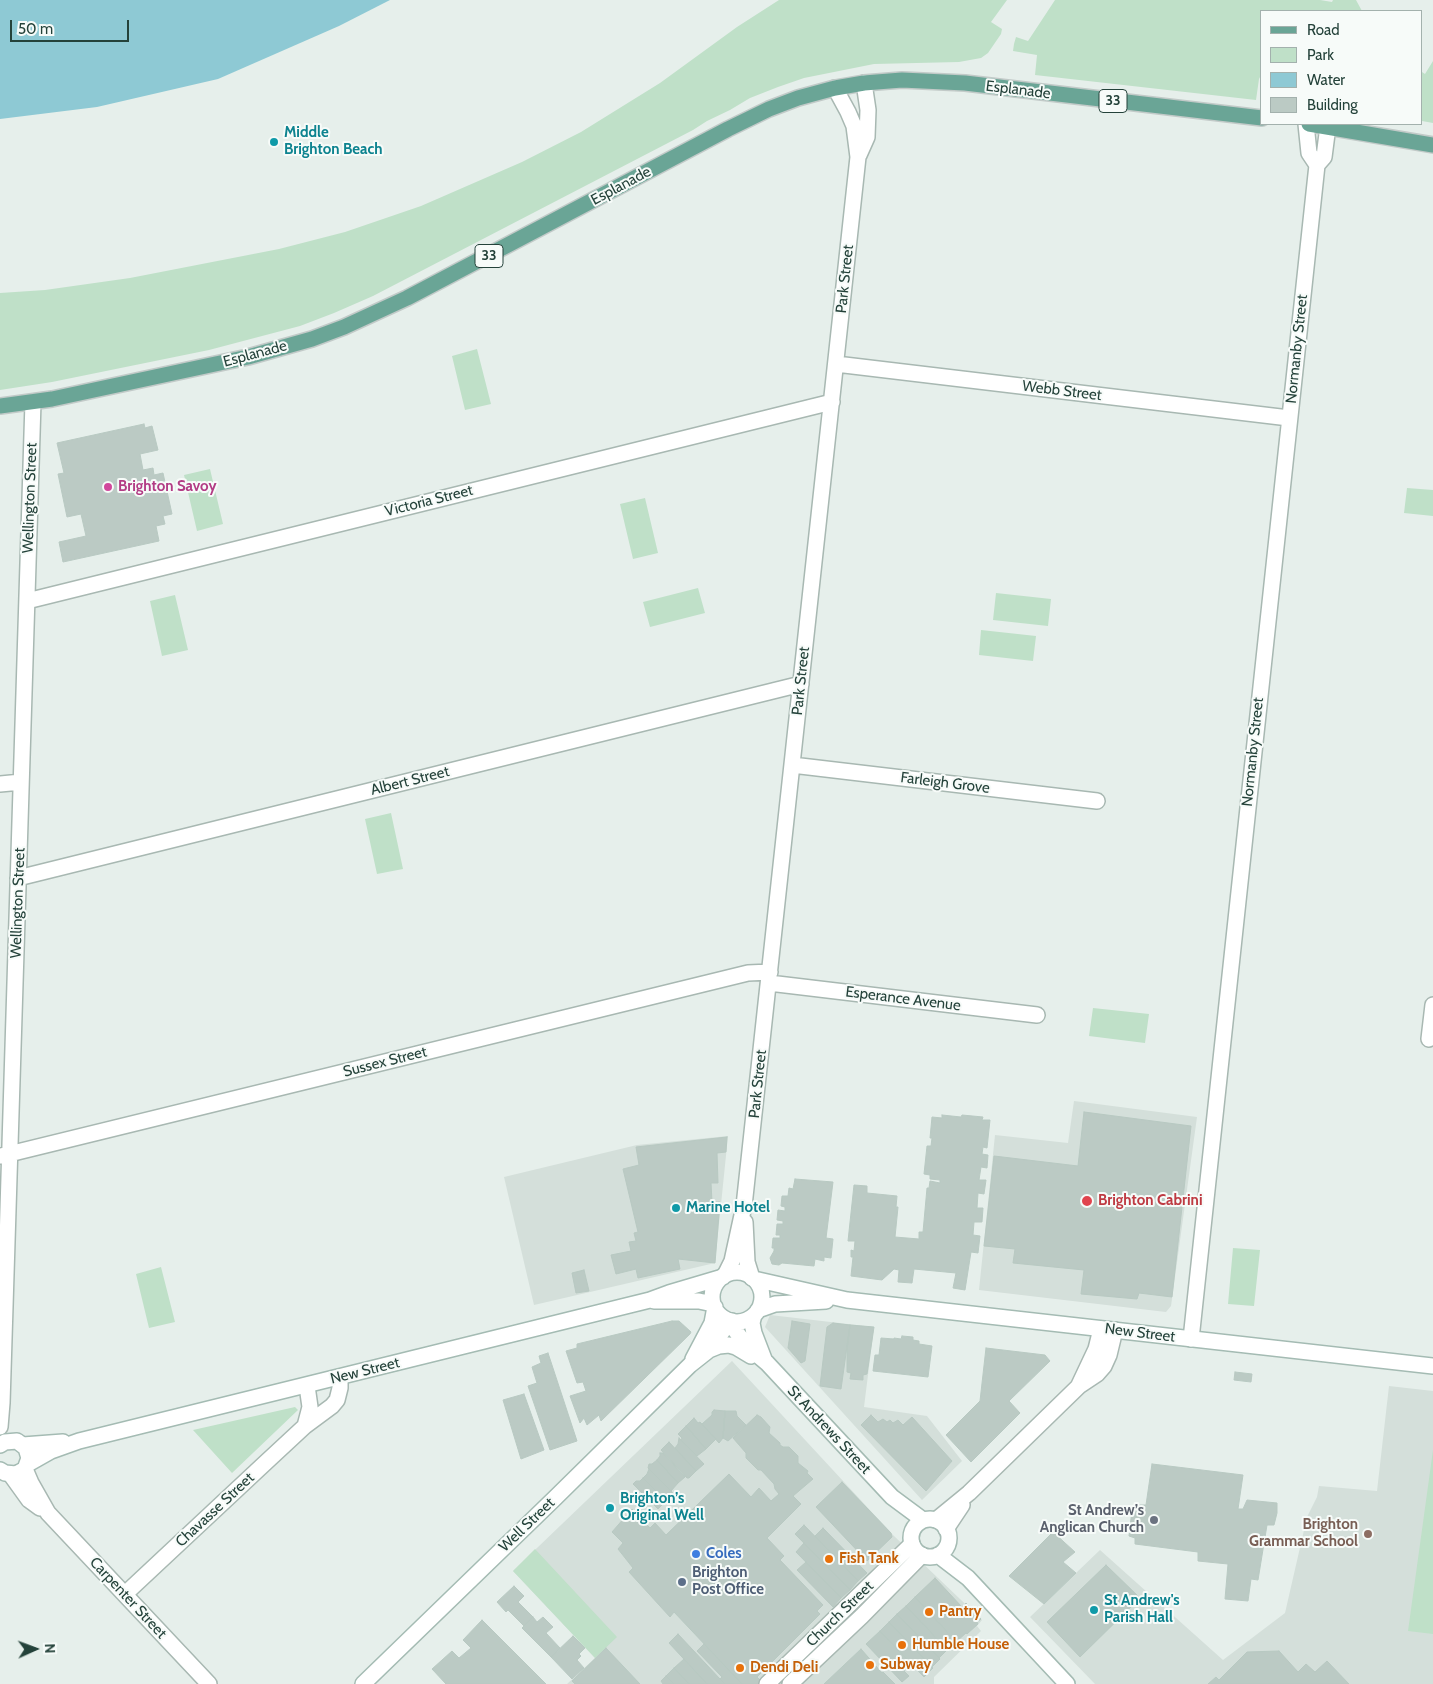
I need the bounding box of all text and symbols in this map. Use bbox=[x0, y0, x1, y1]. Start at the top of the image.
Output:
scale bar bbox=[12, 10, 131, 42]
legend bbox=[1260, 10, 1423, 125]
text: 50 m bbox=[18, 20, 53, 38]
text: Road bbox=[1307, 21, 1340, 39]
text: Park bbox=[1307, 46, 1334, 64]
text: Water bbox=[1307, 71, 1345, 89]
street label: Esplanade bbox=[985, 77, 1051, 103]
road number: 33 bbox=[1099, 90, 1127, 112]
text: Building bbox=[1307, 96, 1358, 114]
place label: Middle Brighton Beach bbox=[284, 124, 383, 159]
marker: Middle Brighton Beach bbox=[268, 136, 280, 148]
street label: Esplanade bbox=[588, 163, 654, 209]
street label: Park Street bbox=[832, 244, 858, 314]
road number: 33 bbox=[475, 245, 503, 268]
street label: Normanby Street bbox=[1282, 293, 1312, 405]
street label: Esplanade bbox=[221, 337, 289, 371]
street label: Webb Street bbox=[1021, 377, 1103, 405]
street label: Wellington Street bbox=[19, 442, 41, 554]
place label: Brighton Savoy bbox=[118, 478, 217, 496]
marker: Brighton Savoy bbox=[102, 481, 114, 493]
street label: Victoria Street bbox=[383, 481, 475, 521]
street label: Park Street bbox=[788, 646, 814, 716]
street label: Normanby Street bbox=[1238, 696, 1268, 808]
street label: Albert Street bbox=[369, 763, 451, 799]
street label: Farleigh Grove bbox=[899, 769, 991, 797]
street label: Wellington Street bbox=[7, 847, 29, 959]
street label: Esperance Avenue bbox=[844, 983, 962, 1015]
street label: Sussex Street bbox=[341, 1043, 429, 1081]
street label: Park Street bbox=[745, 1049, 771, 1119]
place label: Brighton Cabrini bbox=[1098, 1192, 1203, 1210]
marker: Brighton Cabrini bbox=[1080, 1194, 1094, 1208]
place label: Marine Hotel bbox=[686, 1199, 770, 1217]
marker: Marine Hotel bbox=[670, 1202, 682, 1214]
street label: New Street bbox=[1104, 1320, 1176, 1346]
street label: New Street bbox=[328, 1354, 402, 1388]
street label: St Andrews Street bbox=[783, 1382, 875, 1478]
street label: Chavasse Street bbox=[172, 1469, 258, 1551]
place label: Brighton’s Original Well bbox=[620, 1490, 704, 1525]
street label: Well Street bbox=[495, 1494, 559, 1556]
marker: Brighton’s Original Well bbox=[604, 1502, 616, 1514]
place label: St Andrew’s Anglican Church bbox=[1040, 1502, 1144, 1537]
marker: St Andrew’s Anglican Church bbox=[1148, 1514, 1160, 1526]
place label: Brighton Grammar School bbox=[1249, 1516, 1358, 1551]
marker: Brighton Grammar School bbox=[1362, 1528, 1374, 1540]
place label: Coles bbox=[706, 1545, 741, 1563]
marker: Coles bbox=[690, 1548, 702, 1560]
place label: Fish Tank bbox=[839, 1550, 899, 1568]
marker: Fish Tank bbox=[823, 1553, 835, 1565]
street label: Carpenter Street bbox=[86, 1554, 170, 1642]
place label: Brighton Post Office bbox=[692, 1564, 764, 1599]
marker: Brighton Post Office bbox=[676, 1576, 688, 1588]
street label: Church Street bbox=[803, 1577, 877, 1651]
place label: St Andrew's Parish Hall bbox=[1104, 1592, 1180, 1627]
place label: Pantry bbox=[939, 1603, 982, 1621]
marker: St Andrew's Parish Hall bbox=[1088, 1604, 1100, 1616]
marker: Pantry bbox=[923, 1606, 935, 1618]
north arrow bbox=[10, 1624, 60, 1674]
place label: Humble House bbox=[912, 1636, 1009, 1654]
marker: Humble House bbox=[896, 1639, 908, 1651]
text: N bbox=[41, 1643, 59, 1654]
place label: Subway bbox=[880, 1656, 931, 1674]
place label: Dendi Deli bbox=[750, 1659, 818, 1677]
marker: Subway bbox=[864, 1659, 876, 1671]
marker: Dendi Deli bbox=[734, 1662, 746, 1674]

